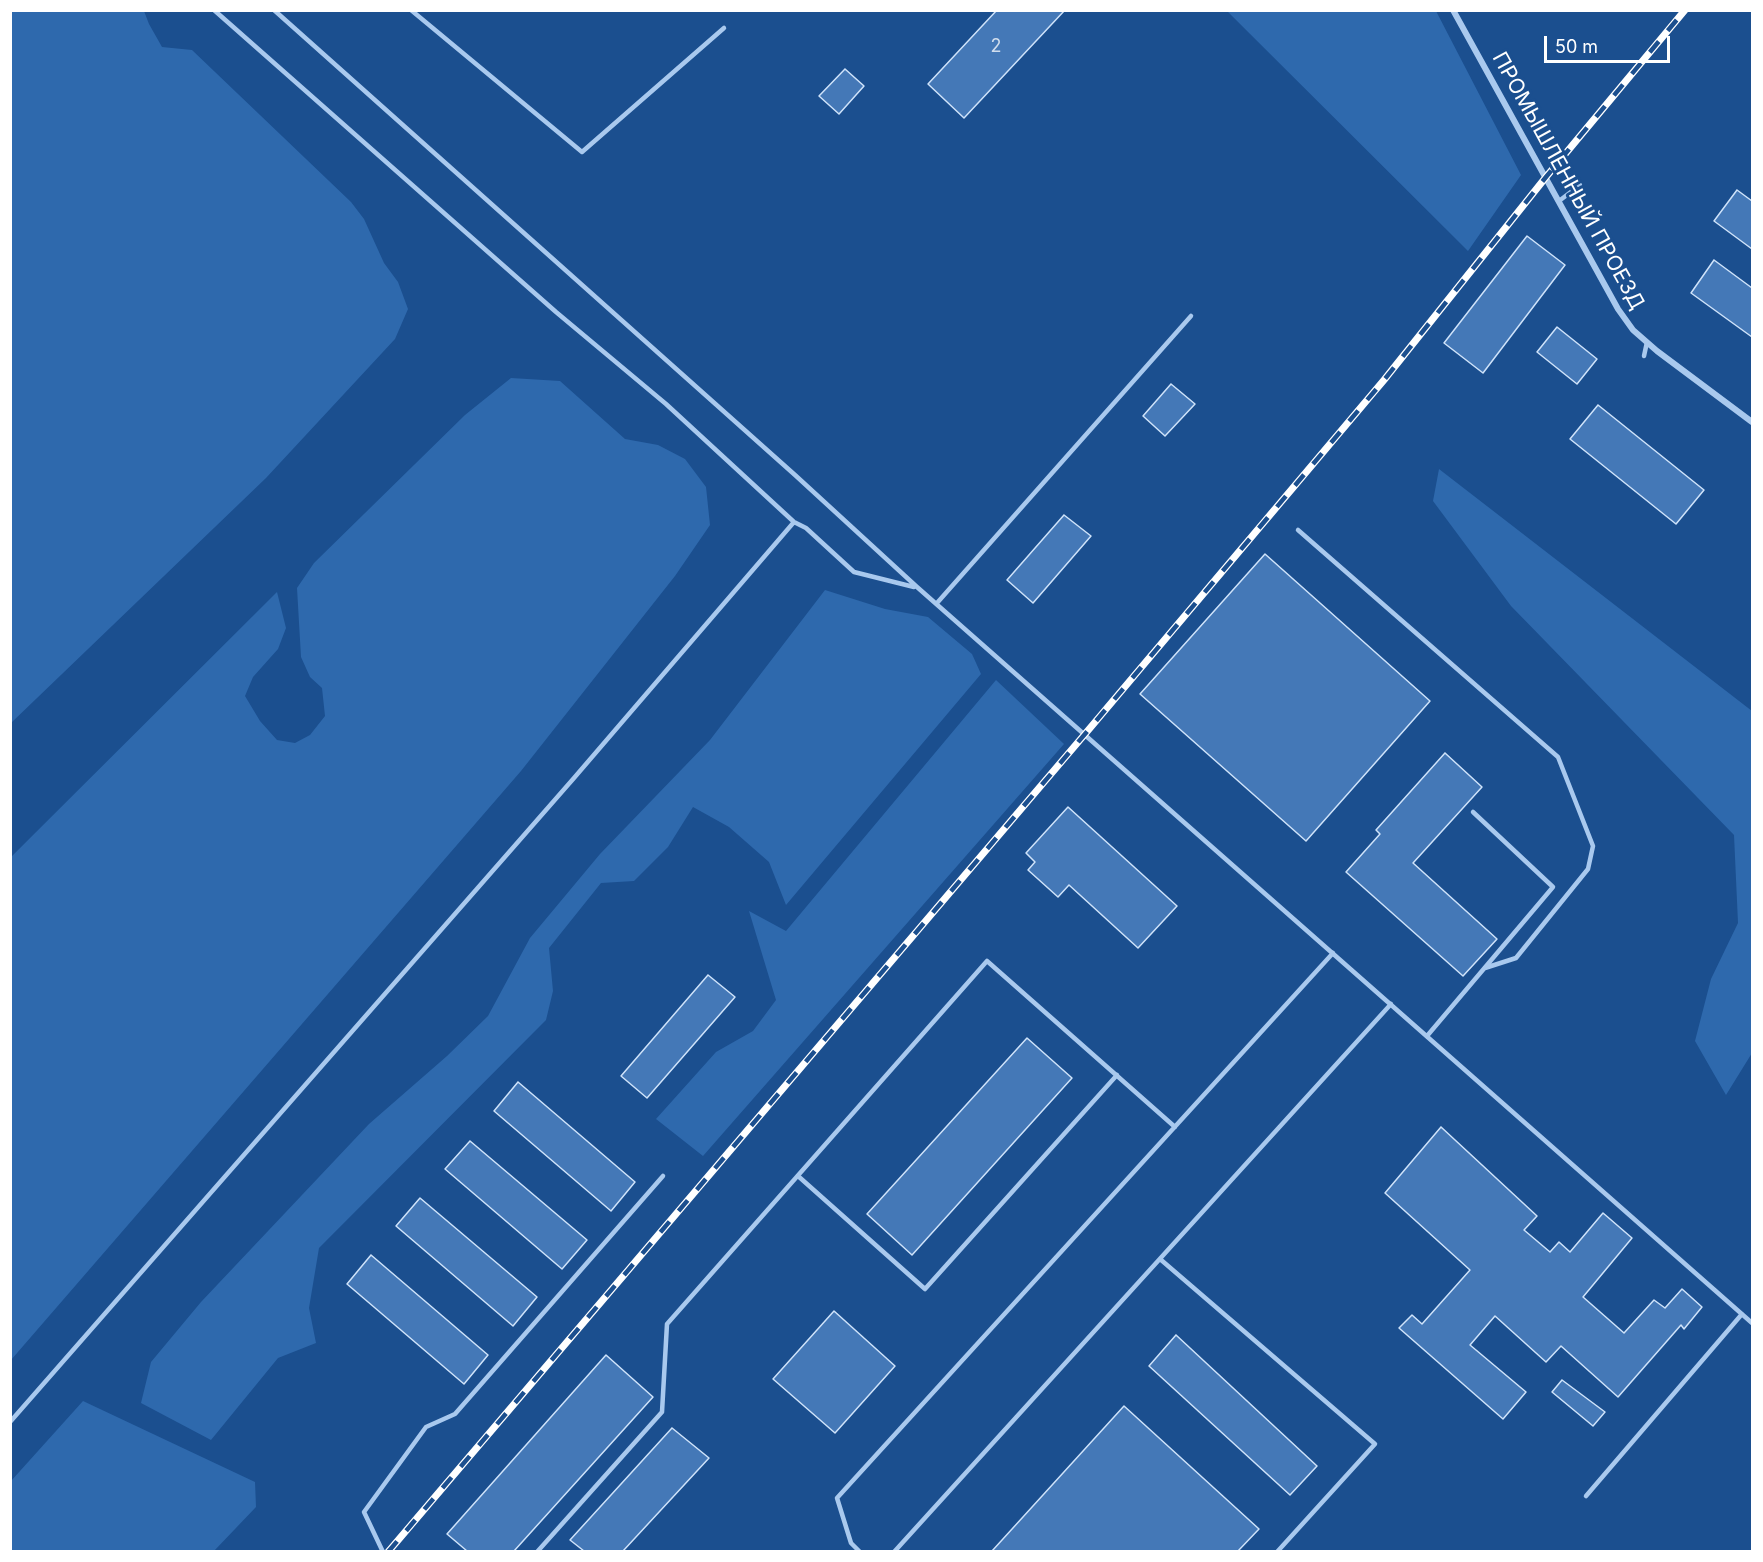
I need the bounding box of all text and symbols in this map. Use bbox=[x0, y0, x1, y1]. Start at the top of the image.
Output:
scale bar bbox=[1547, 24, 1673, 62]
house number: 2 bbox=[991, 36, 1001, 58]
text: 50 m bbox=[1555, 36, 1598, 57]
street label: ПРОМЫШЛЕННЫЙ ПРОЕЗД bbox=[1487, 48, 1649, 314]

